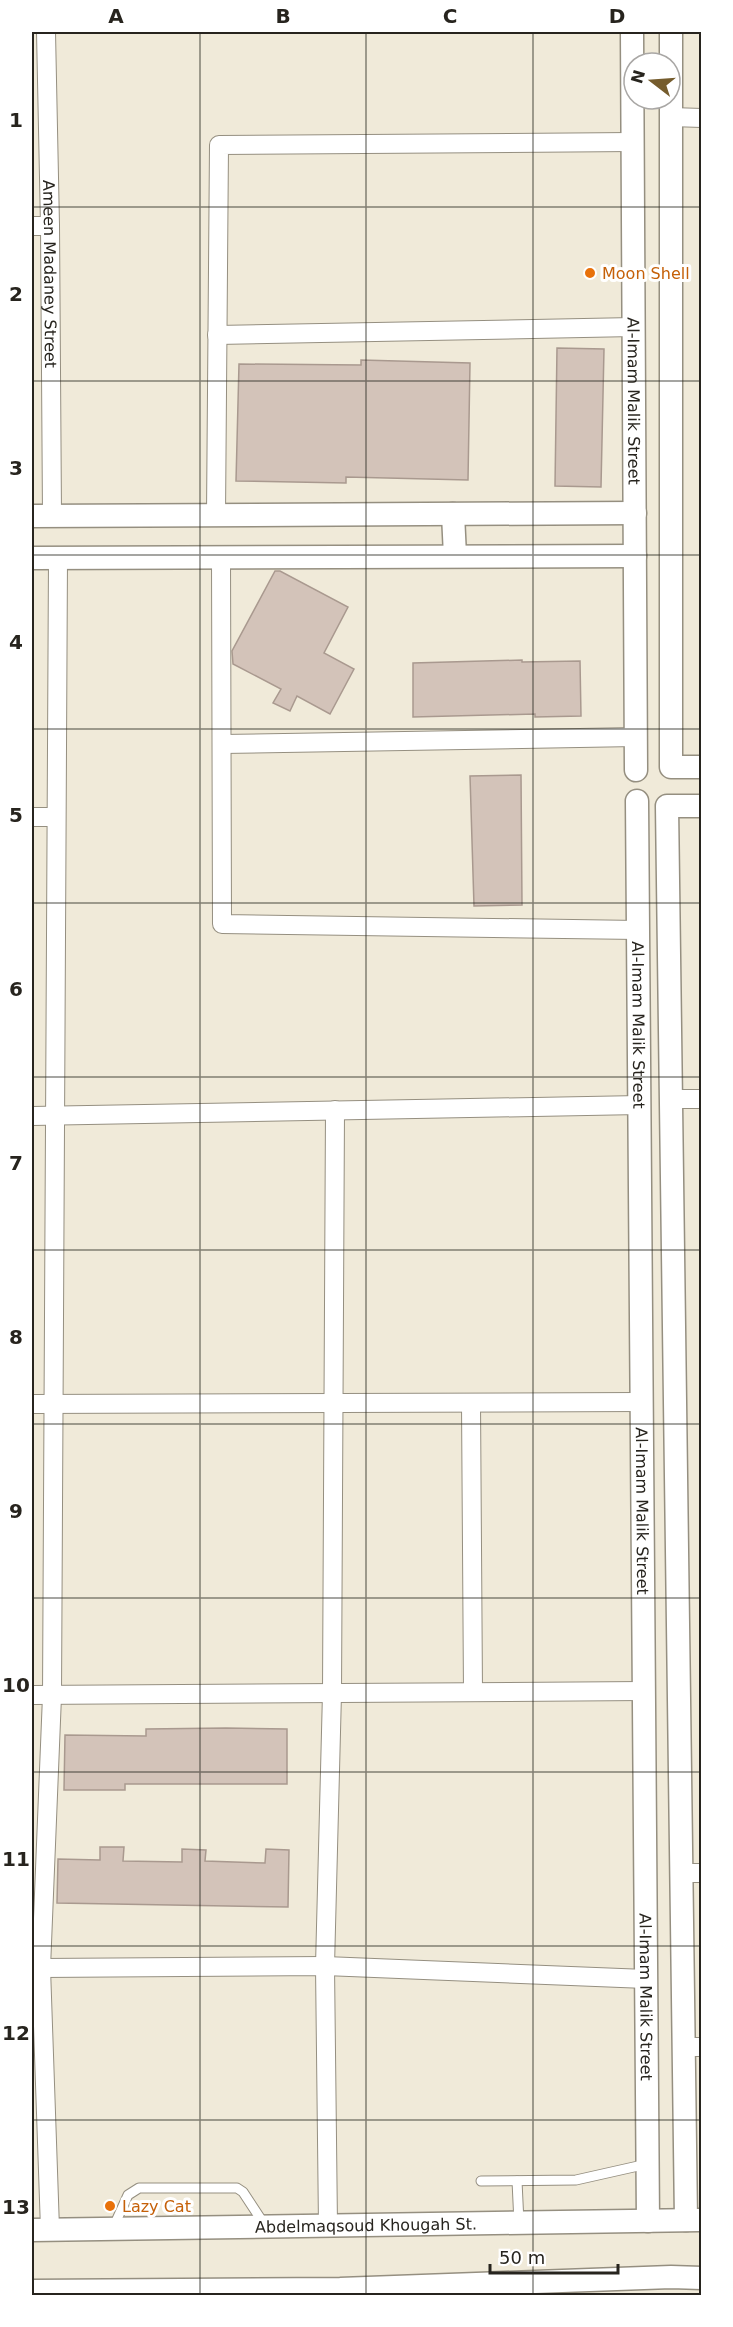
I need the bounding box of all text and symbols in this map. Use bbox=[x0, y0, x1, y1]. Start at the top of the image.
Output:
text: A bbox=[108, 4, 124, 28]
text: B bbox=[275, 4, 291, 28]
text: C bbox=[443, 4, 457, 28]
text: D bbox=[609, 4, 625, 28]
north arrow bbox=[622, 51, 682, 111]
text: N bbox=[627, 68, 649, 86]
text: 1 bbox=[9, 108, 23, 132]
street label: Ameen Madaney Street bbox=[39, 180, 60, 368]
place label: Moon Shell bbox=[602, 264, 690, 283]
marker: Moon Shell bbox=[583, 266, 597, 280]
text: 2 bbox=[9, 282, 23, 306]
street label: Al-Imam Malik Street bbox=[624, 317, 643, 485]
text: 3 bbox=[9, 456, 23, 480]
text: 4 bbox=[9, 630, 23, 654]
text: 5 bbox=[9, 803, 23, 827]
street label: Al-Imam Malik Street bbox=[628, 941, 648, 1109]
text: 6 bbox=[9, 977, 23, 1001]
text: 7 bbox=[9, 1151, 23, 1175]
text: 8 bbox=[9, 1325, 23, 1349]
street label: Al-Imam Malik Street bbox=[632, 1427, 652, 1595]
text: 9 bbox=[9, 1499, 23, 1523]
text: 10 bbox=[2, 1673, 30, 1697]
text: 11 bbox=[2, 1847, 30, 1871]
street label: Al-Imam Malik Street bbox=[636, 1913, 656, 2081]
text: 12 bbox=[2, 2021, 30, 2045]
text: 13 bbox=[2, 2195, 30, 2219]
place label: Lazy Cat bbox=[122, 2197, 191, 2216]
marker: Lazy Cat bbox=[103, 2199, 117, 2213]
street label: Abdelmaqsoud Khougah St. bbox=[255, 2214, 477, 2237]
scale bar bbox=[490, 2237, 618, 2275]
text: 50 m bbox=[499, 2247, 545, 2268]

